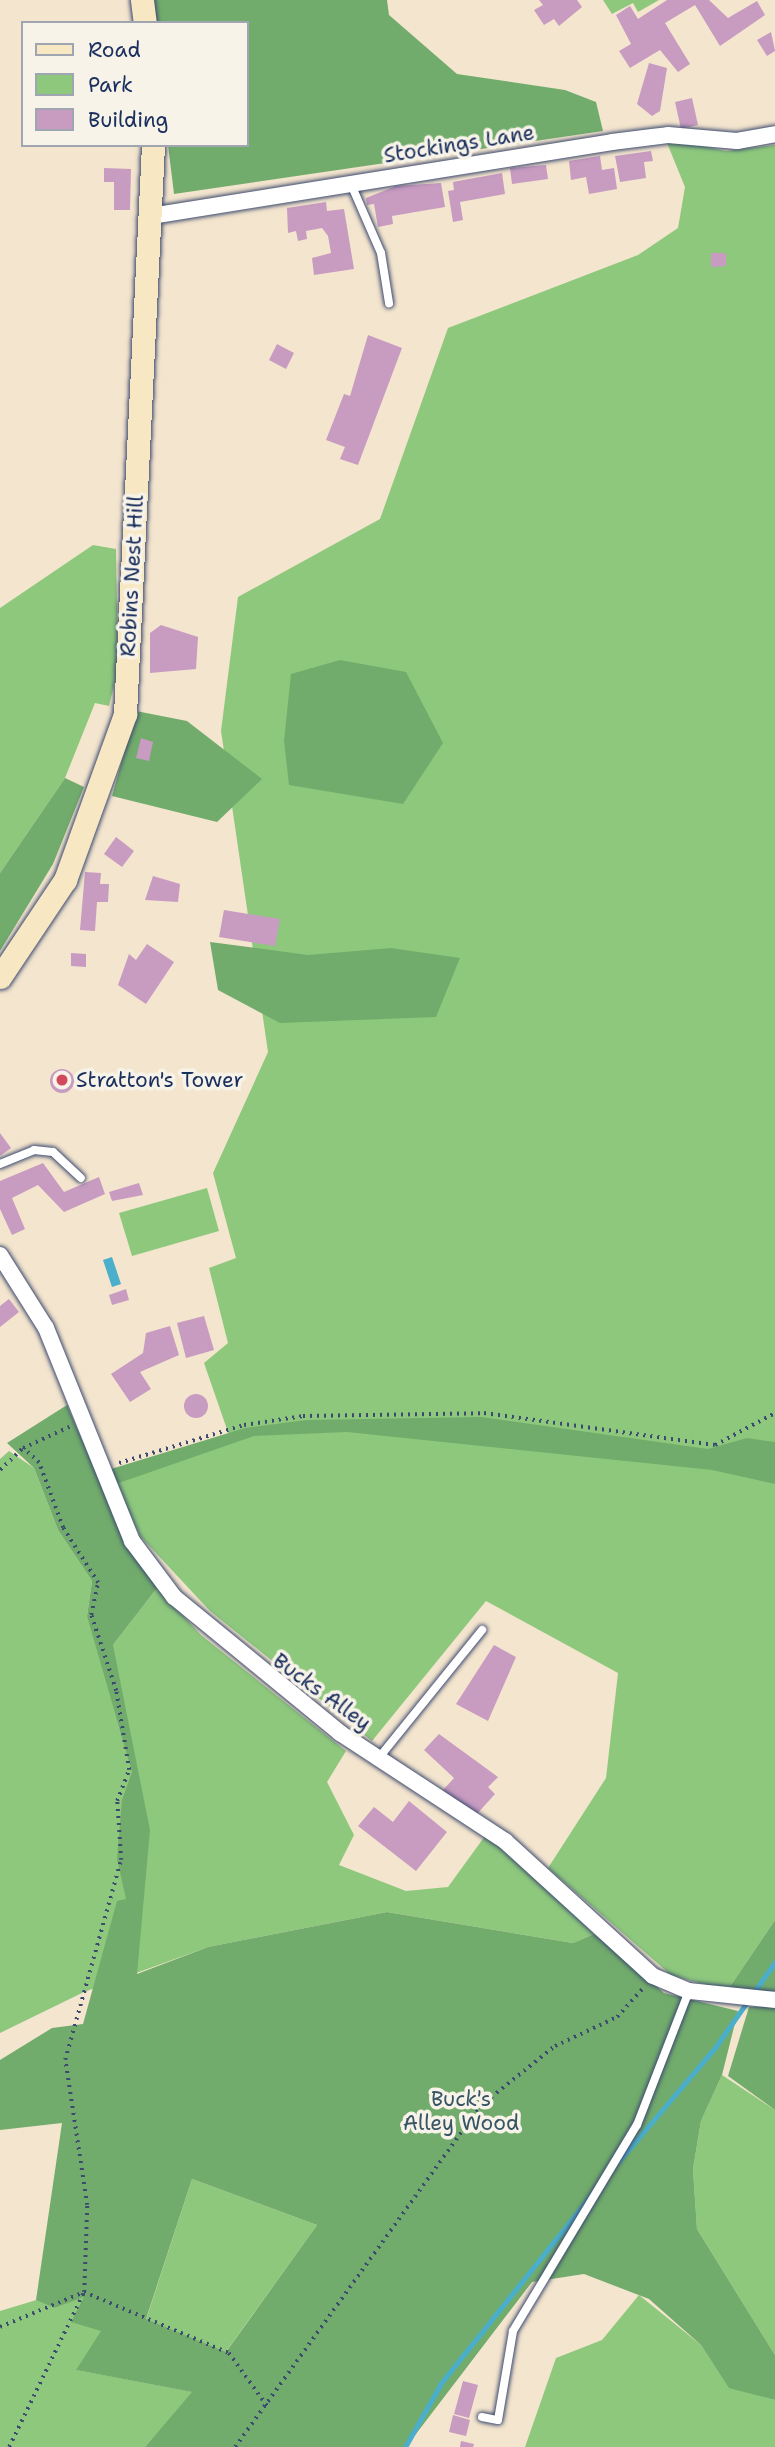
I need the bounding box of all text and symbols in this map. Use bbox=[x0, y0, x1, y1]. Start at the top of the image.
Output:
legend bbox=[21, 21, 248, 147]
text: Road bbox=[88, 36, 141, 64]
text: Park bbox=[88, 71, 133, 99]
text: Building bbox=[88, 106, 168, 134]
street label: Stockings Lane bbox=[382, 120, 536, 168]
street label: Robins Nest Hill bbox=[115, 495, 149, 657]
place label: Stratton's Tower bbox=[76, 1067, 243, 1093]
marker: Stratton's Tower bbox=[54, 1072, 70, 1088]
street label: Bucks Alley bbox=[268, 1648, 376, 1736]
park label: Buck's Alley Wood bbox=[403, 2086, 519, 2136]

